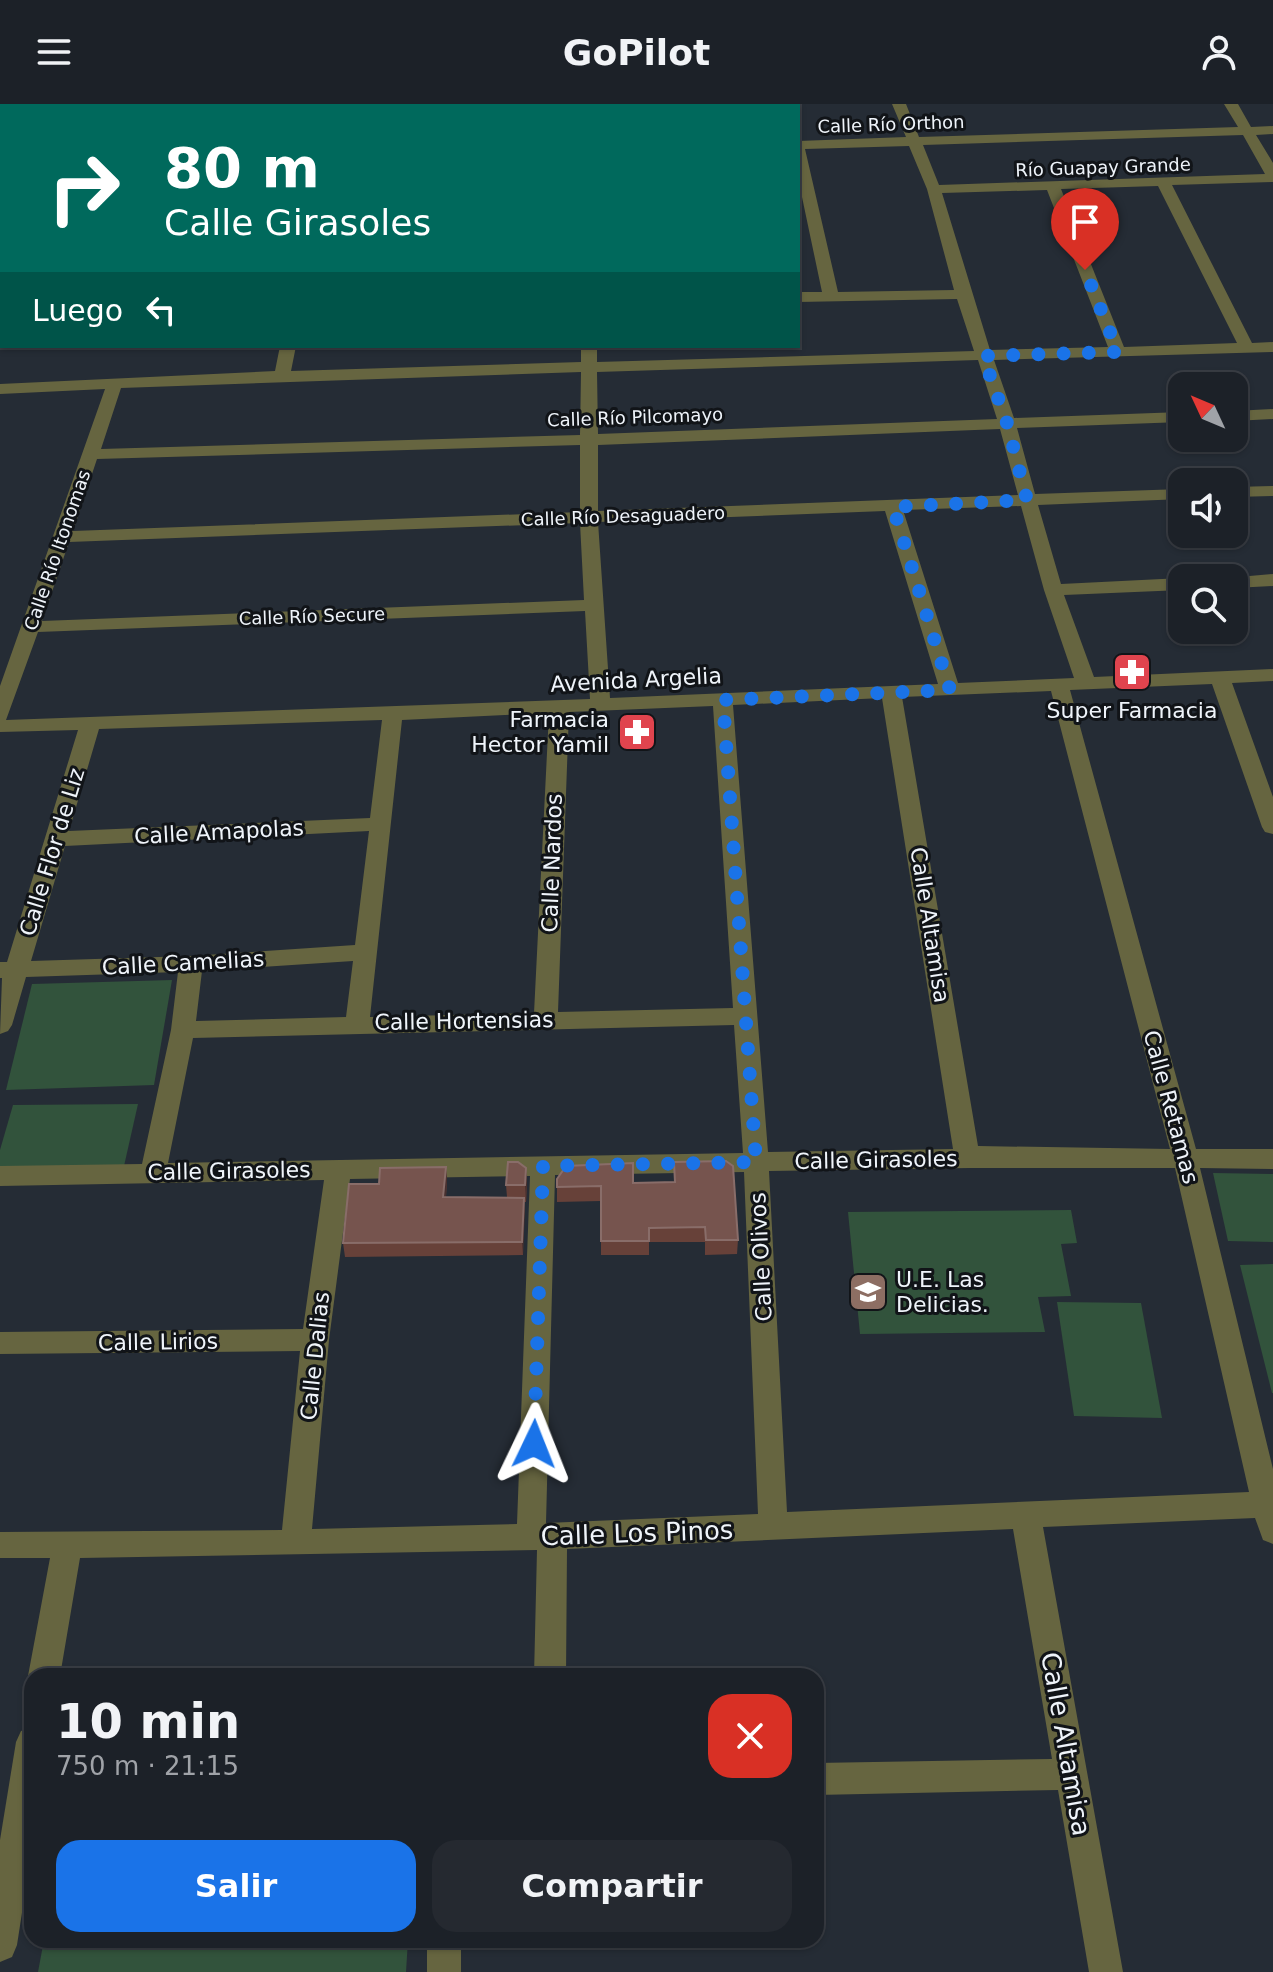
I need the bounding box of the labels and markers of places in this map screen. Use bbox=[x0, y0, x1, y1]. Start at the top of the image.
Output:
pin bbox=[1051, 188, 1119, 270]
pharmacy icon: Super Farmacia bbox=[1111, 651, 1153, 693]
place label: Super Farmacia bbox=[1047, 698, 1217, 723]
place label: Farmacia Hector Yamil bbox=[471, 707, 609, 757]
pharmacy icon: Farmacia Hector Yamil bbox=[616, 711, 658, 753]
place label: U.E. Las Delicias. bbox=[896, 1267, 989, 1317]
school or university icon: U.E. Las Delicias. bbox=[847, 1271, 889, 1313]

